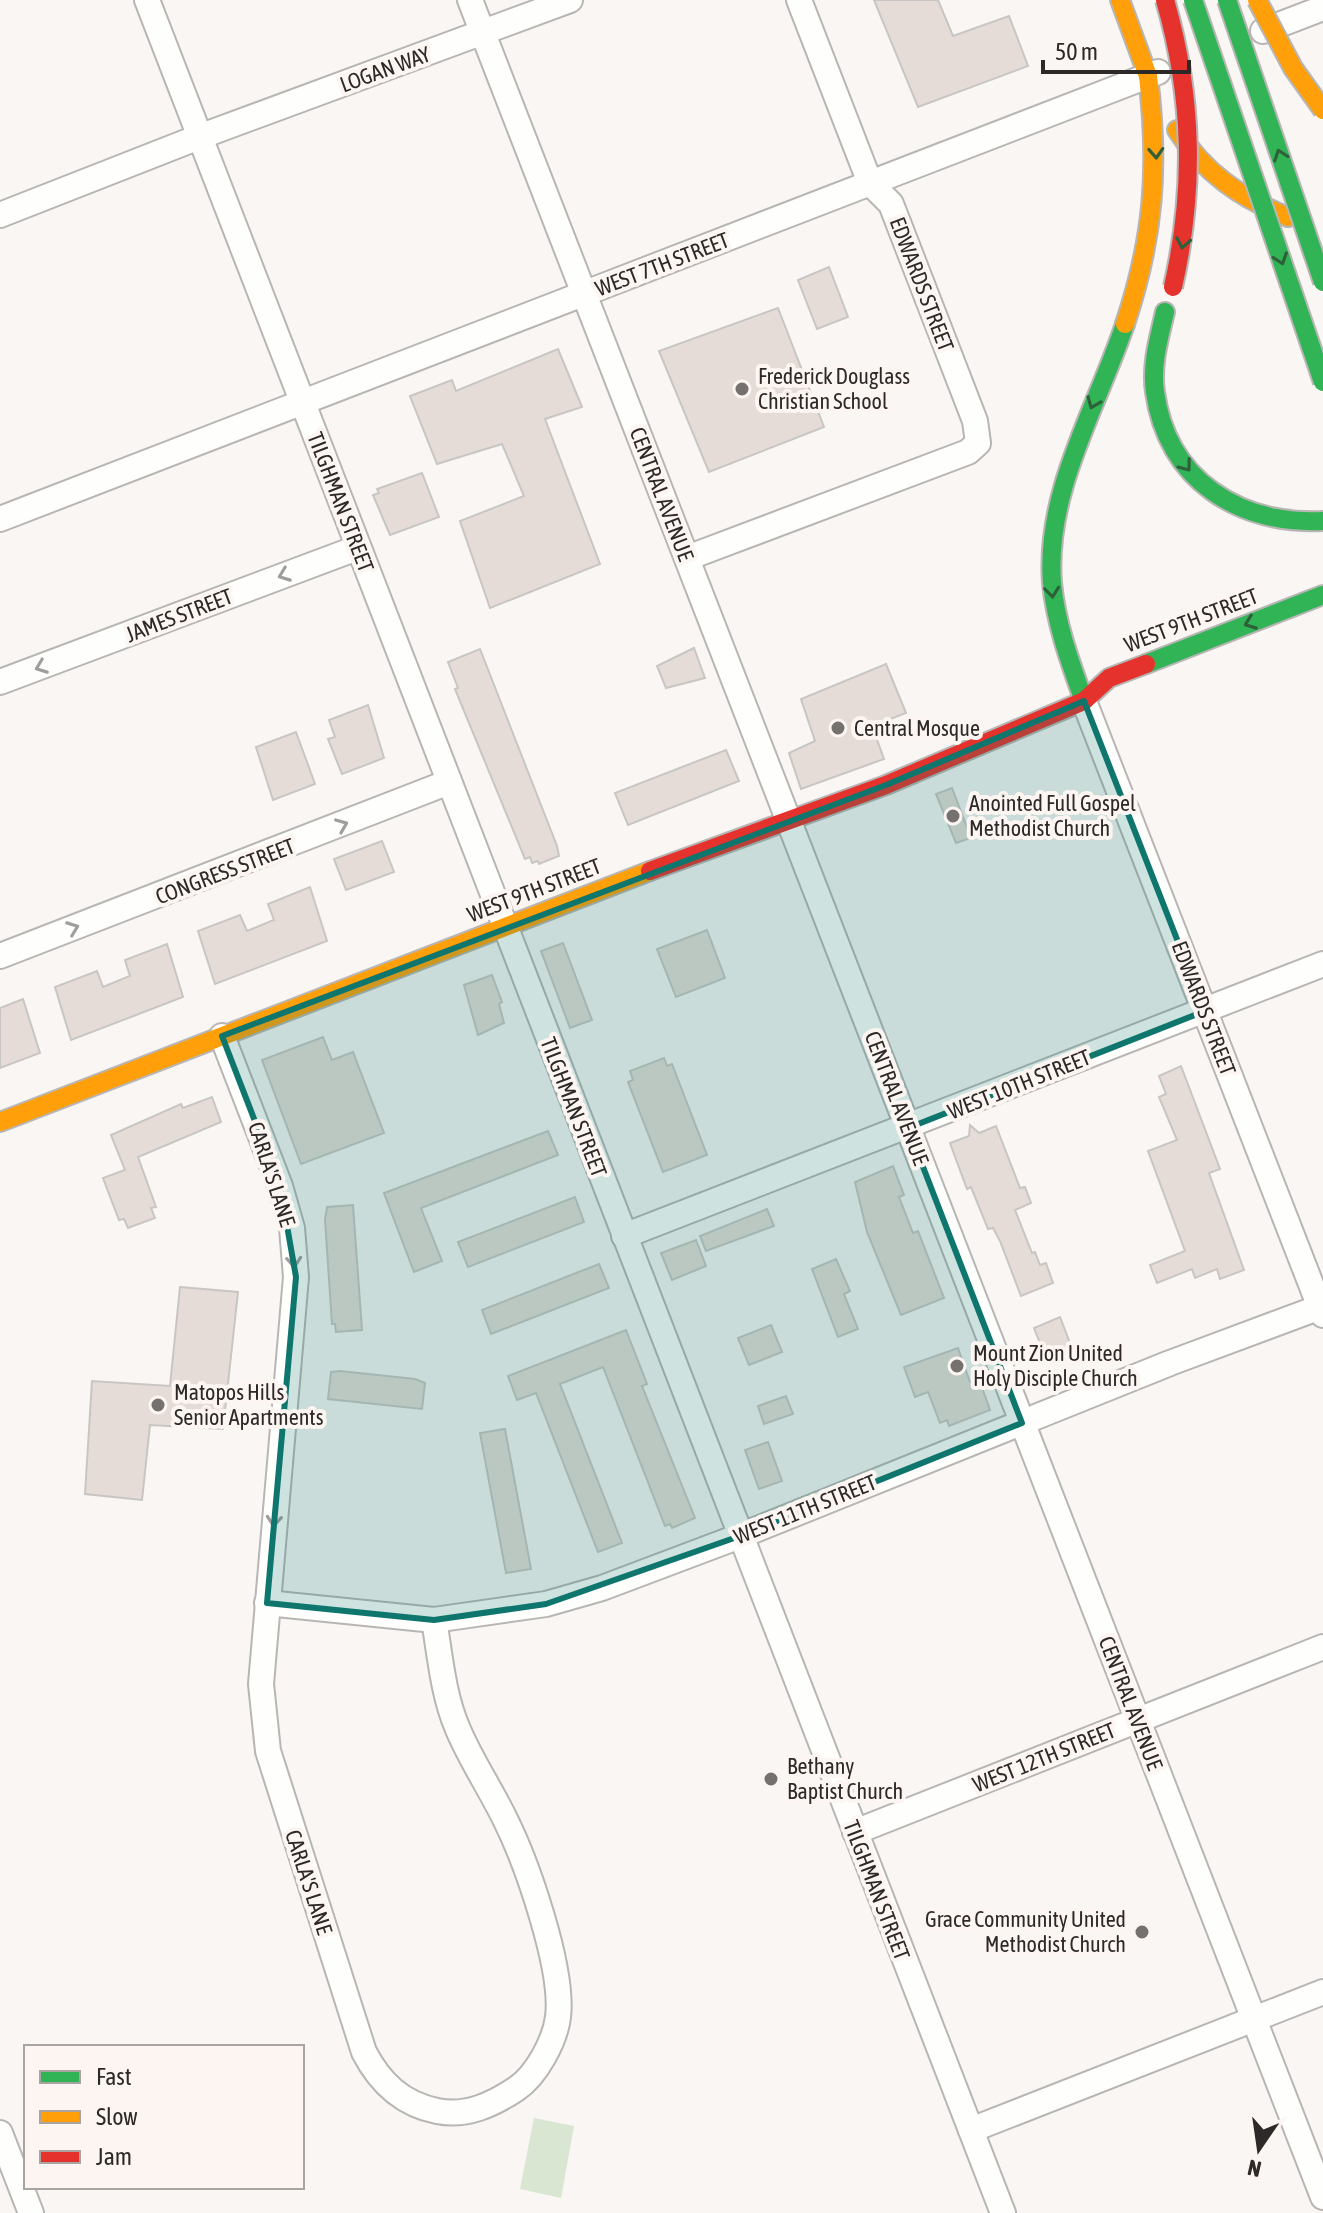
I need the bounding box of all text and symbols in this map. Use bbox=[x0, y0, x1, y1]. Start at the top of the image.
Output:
scale bar bbox=[1043, 24, 1189, 74]
text: 50 m bbox=[1055, 38, 1098, 65]
street label: LOGAN WAY bbox=[336, 41, 434, 97]
one-way arrow bbox=[1148, 147, 1165, 160]
one-way arrow bbox=[1273, 149, 1289, 163]
street label: EDWARDS STREET bbox=[884, 213, 960, 355]
street label: WEST 7TH STREET bbox=[591, 226, 733, 301]
one-way arrow bbox=[1176, 236, 1193, 249]
one-way arrow bbox=[1272, 252, 1288, 266]
place label: Frederick Douglass Christian School bbox=[758, 363, 910, 414]
marker: Frederick Douglass Christian School bbox=[733, 380, 751, 398]
one-way arrow bbox=[1086, 395, 1102, 409]
street label: CENTRAL AVENUE bbox=[625, 424, 700, 565]
street label: TILGHMAN STREET bbox=[302, 428, 380, 576]
one-way arrow bbox=[1176, 457, 1190, 472]
one-way arrow bbox=[278, 565, 292, 582]
street label: WEST 9TH STREET bbox=[1120, 582, 1262, 657]
street label: JAMES STREET bbox=[122, 583, 236, 647]
one-way arrow bbox=[1043, 586, 1060, 599]
one-way arrow bbox=[1244, 613, 1258, 630]
one-way arrow bbox=[35, 657, 49, 674]
place label: Central Mosque bbox=[854, 715, 980, 741]
marker: Central Mosque bbox=[829, 719, 847, 737]
place label: Anointed Full Gospel Methodist Church bbox=[969, 790, 1136, 841]
marker: Anointed Full Gospel Methodist Church bbox=[944, 807, 962, 825]
one-way arrow bbox=[334, 818, 348, 835]
street label: CONGRESS STREET bbox=[152, 832, 299, 909]
street label: WEST 9TH STREET bbox=[463, 852, 605, 927]
one-way arrow bbox=[65, 921, 79, 938]
street label: EDWARDS STREET bbox=[1166, 937, 1242, 1079]
street label: CENTRAL AVENUE bbox=[860, 1028, 935, 1169]
street label: TILGHMAN STREET bbox=[535, 1033, 613, 1181]
street label: WEST 10TH STREET bbox=[944, 1043, 1094, 1124]
street label: CARLA'S LANE bbox=[243, 1118, 301, 1230]
one-way arrow bbox=[286, 1256, 303, 1269]
place label: Mount Zion United Holy Disciple Church bbox=[973, 1340, 1138, 1391]
marker: Mount Zion United Holy Disciple Church bbox=[948, 1357, 966, 1375]
place label: Matopos Hills Senior Apartments bbox=[174, 1379, 324, 1430]
marker: Matopos Hills Senior Apartments bbox=[149, 1396, 167, 1414]
street label: WEST 11TH STREET bbox=[730, 1468, 880, 1549]
one-way arrow bbox=[266, 1515, 283, 1528]
street label: CENTRAL AVENUE bbox=[1094, 1633, 1169, 1774]
street label: WEST 12TH STREET bbox=[969, 1716, 1119, 1797]
place label: Bethany Baptist Church bbox=[787, 1753, 903, 1804]
marker: Bethany Baptist Church bbox=[762, 1770, 780, 1788]
street label: TILGHMAN STREET bbox=[838, 1816, 916, 1964]
street label: CARLA'S LANE bbox=[280, 1826, 338, 1938]
place label: Grace Community United Methodist Church bbox=[925, 1906, 1126, 1957]
marker: Grace Community United Methodist Church bbox=[1133, 1923, 1151, 1941]
legend bbox=[24, 2045, 304, 2189]
text: Fast bbox=[96, 2063, 132, 2090]
text: Slow bbox=[96, 2103, 138, 2130]
north arrow bbox=[1219, 2109, 1299, 2189]
text: Jam bbox=[96, 2143, 132, 2170]
text: N bbox=[1245, 2154, 1264, 2183]

